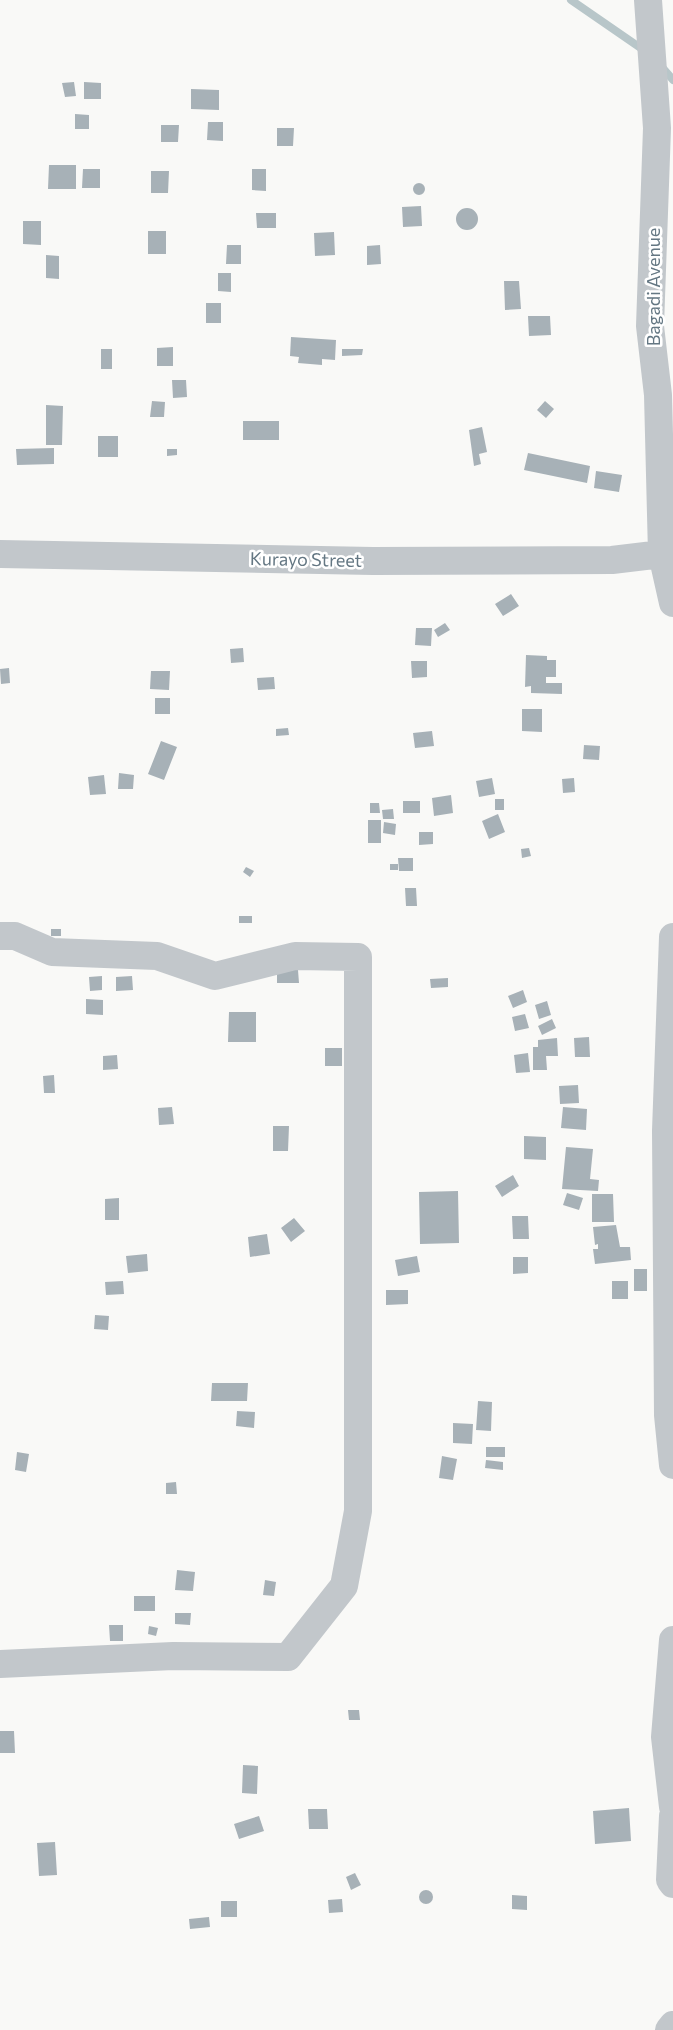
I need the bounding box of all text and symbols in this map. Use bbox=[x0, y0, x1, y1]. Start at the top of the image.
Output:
street label: Bagadi Avenue bbox=[642, 228, 664, 346]
street label: Kurayo Street bbox=[250, 547, 362, 571]

